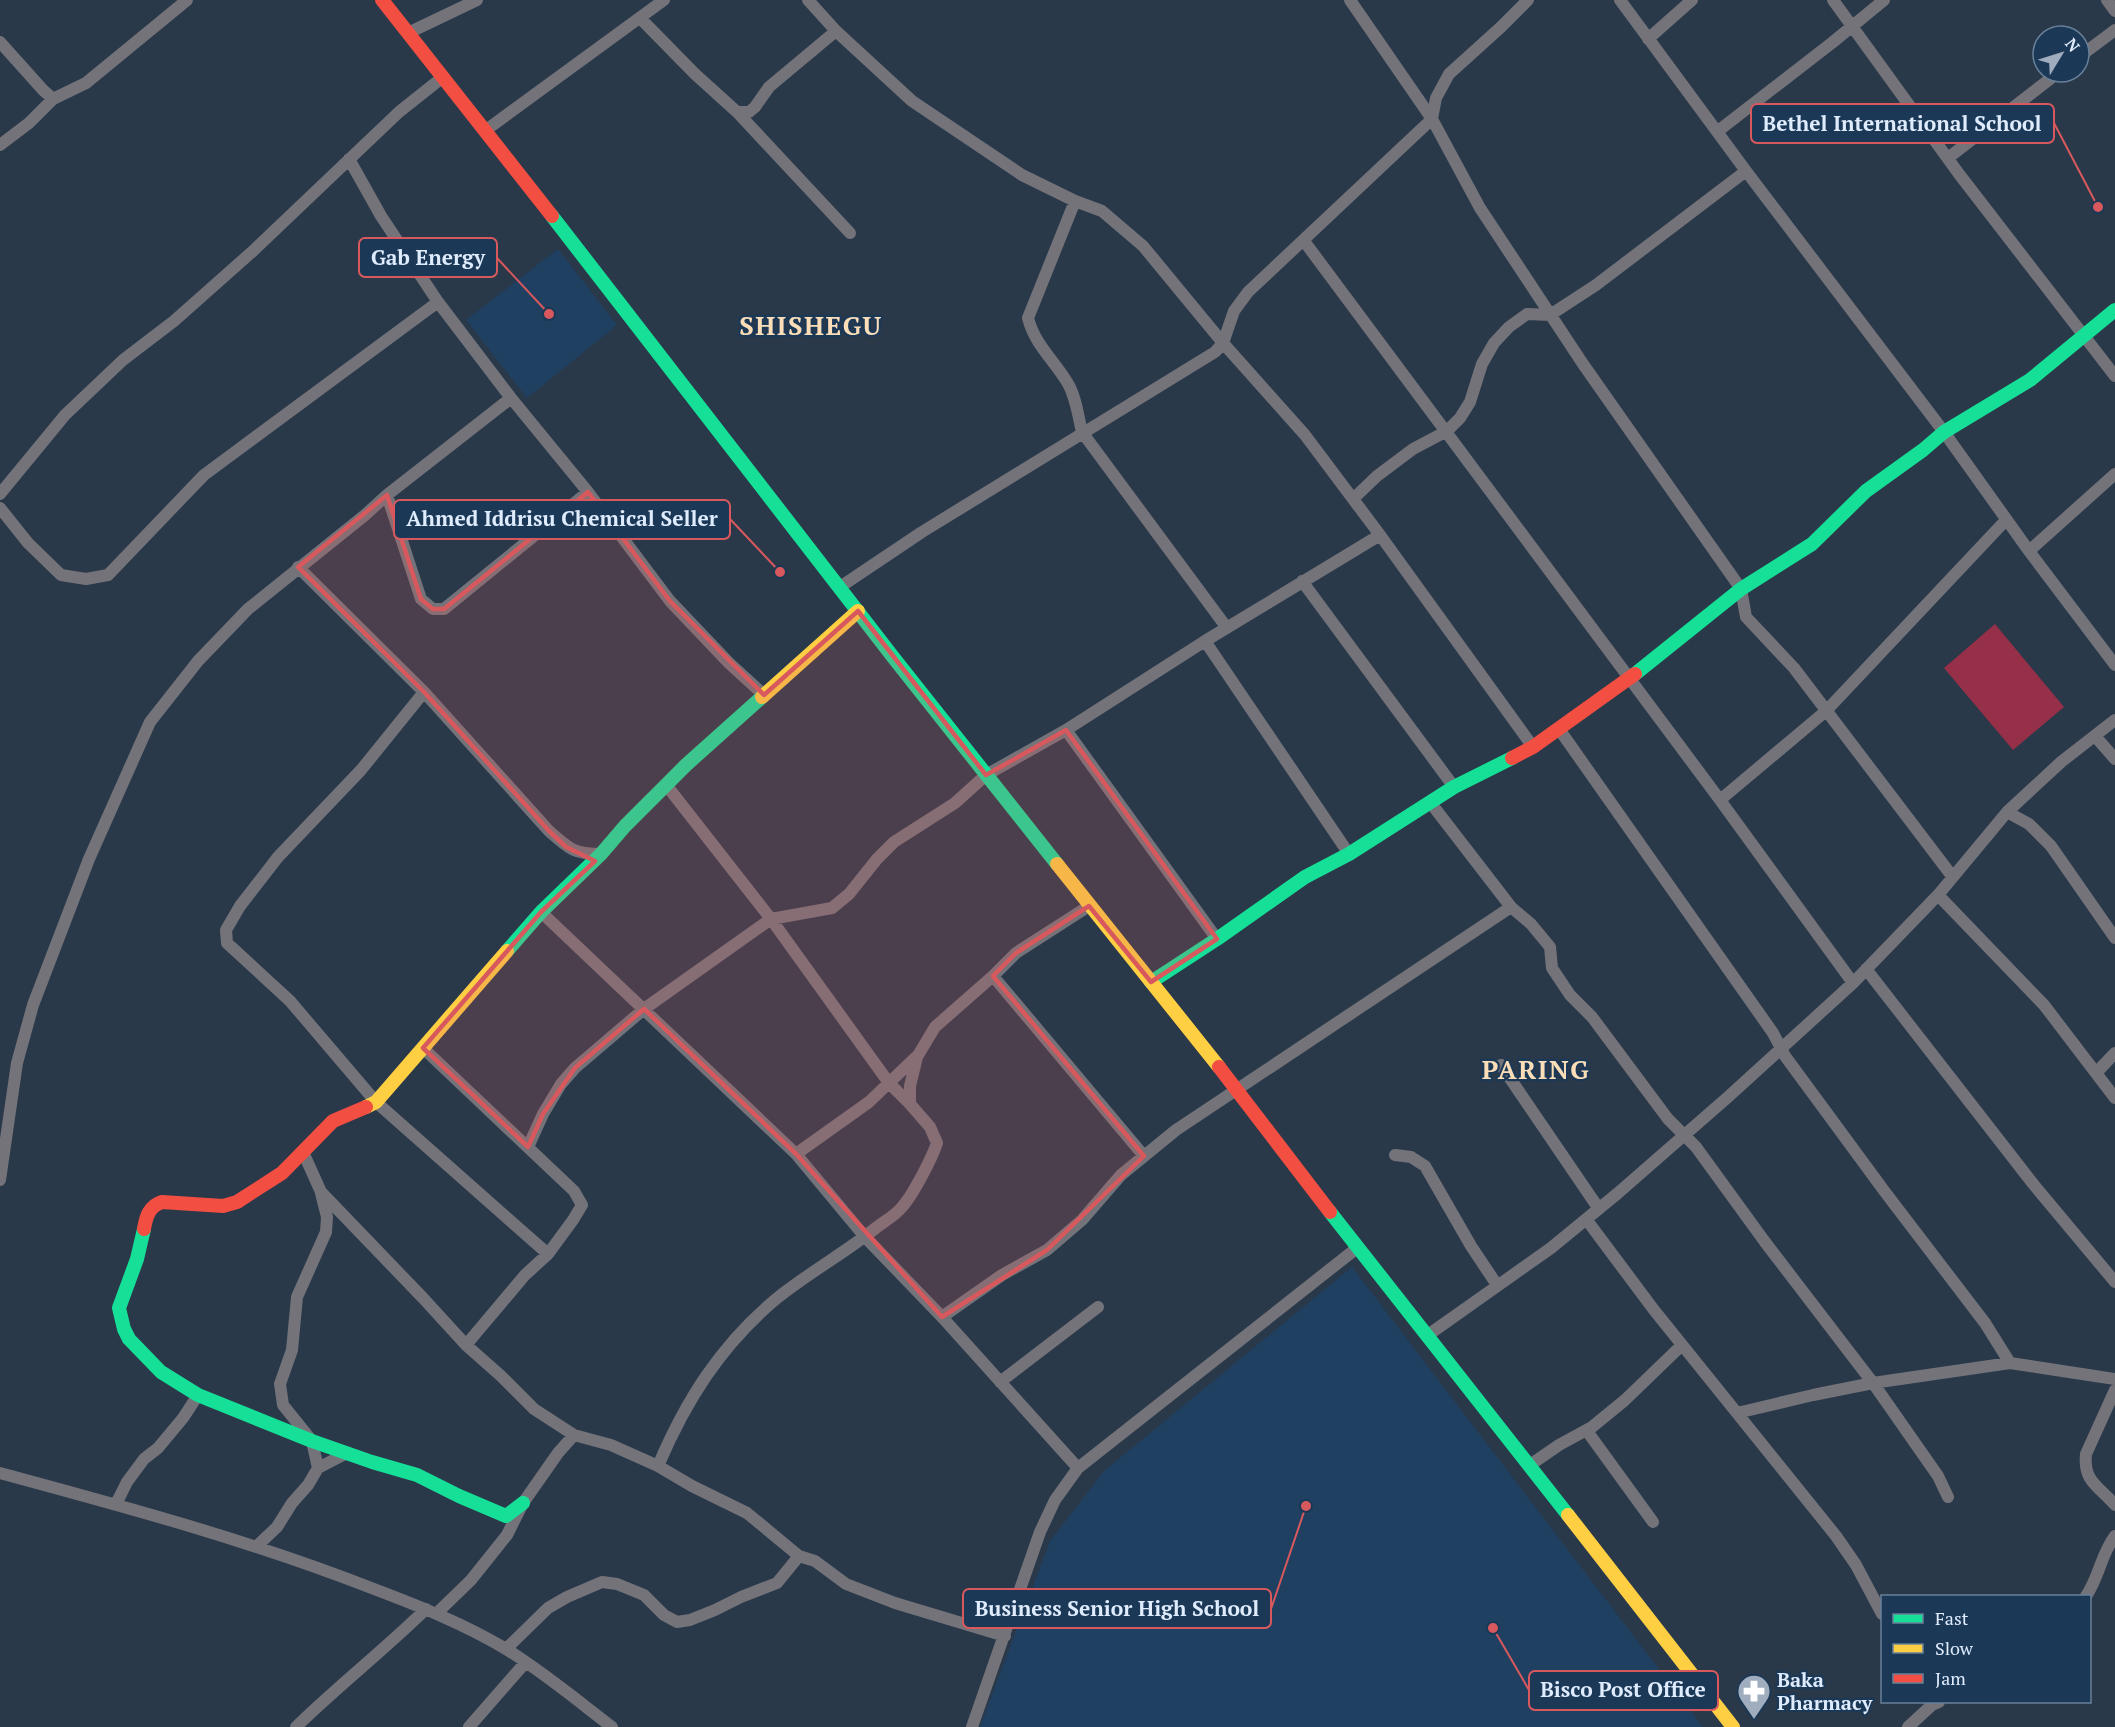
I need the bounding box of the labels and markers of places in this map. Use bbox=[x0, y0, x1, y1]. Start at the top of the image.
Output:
callout: Bethel International School bbox=[1751, 104, 2054, 143]
callout: Gab Energy bbox=[359, 238, 497, 277]
callout: Ahmed Iddrisu Chemical Seller bbox=[394, 500, 730, 539]
callout: Business Senior High School bbox=[963, 1589, 1271, 1628]
place label: Baka Pharmacy bbox=[1777, 1666, 1873, 1716]
callout: Bisco Post Office bbox=[1529, 1671, 1718, 1710]
pharmacy icon: Baka Pharmacy bbox=[1736, 1673, 1772, 1720]

